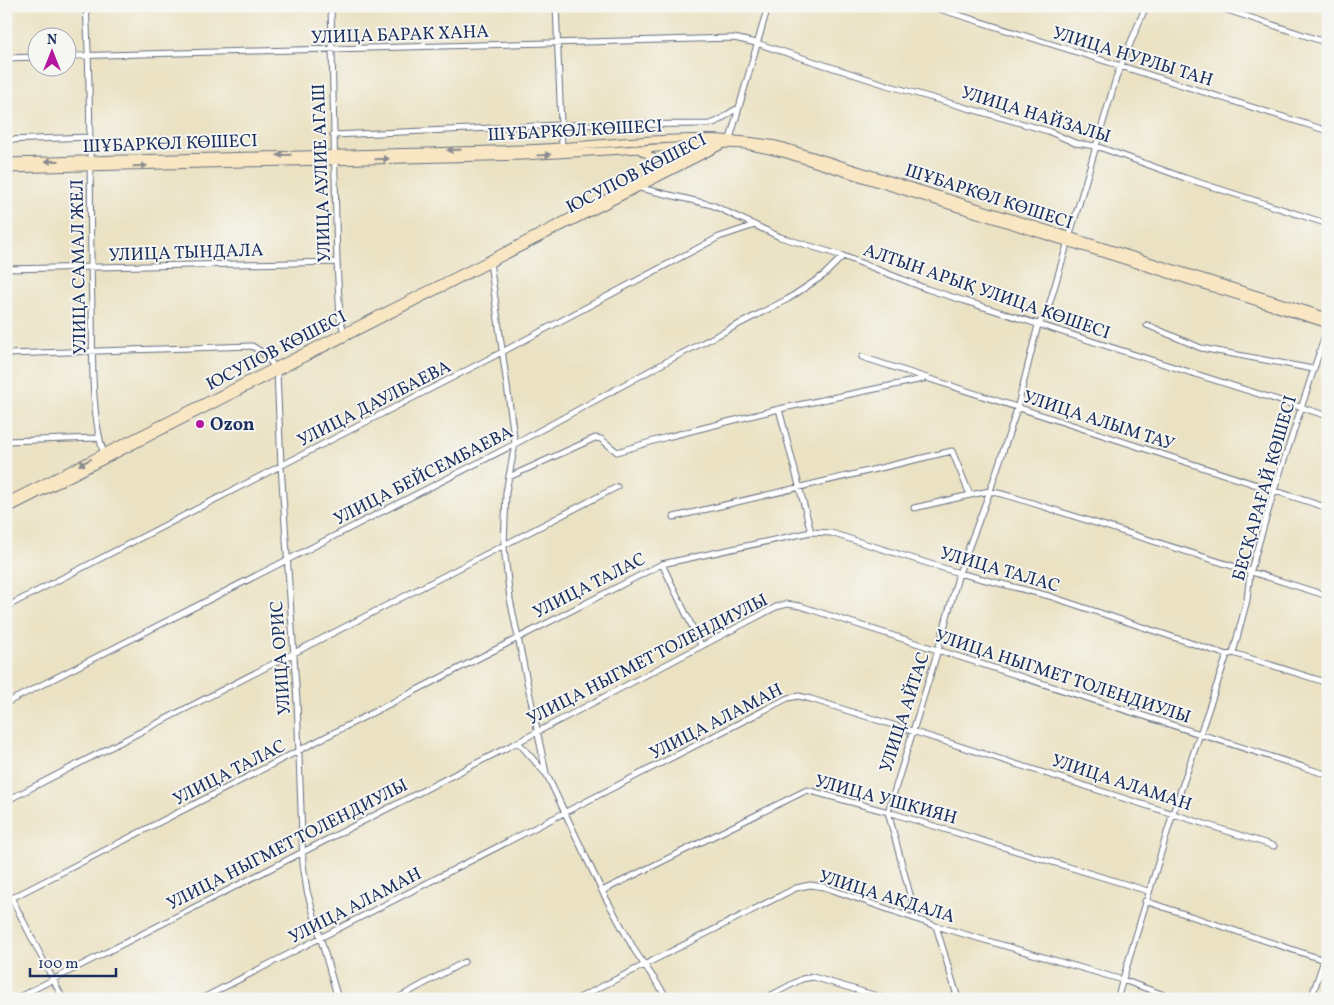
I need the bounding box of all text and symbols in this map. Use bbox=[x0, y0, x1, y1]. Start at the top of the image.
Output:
street label: УЛИЦА БАРАК ХАНА bbox=[311, 20, 490, 51]
street label: УЛИЦА НУРЛЫ ТАН bbox=[1049, 21, 1216, 94]
north arrow bbox=[28, 28, 78, 78]
text: N bbox=[47, 31, 57, 50]
street label: УЛИЦА НАЙЗАЛЫ bbox=[958, 81, 1114, 150]
street label: УЛИЦА АУЛИЕ АГАШ bbox=[307, 83, 338, 263]
street label: ШҰБАРКӨЛ КӨШЕСІ bbox=[487, 114, 663, 149]
street label: ЮСУПОВ КӨШЕСІ bbox=[562, 128, 711, 221]
street label: ШҰБАРКӨЛ КӨШЕСІ bbox=[82, 129, 258, 160]
one-way arrow bbox=[446, 146, 462, 154]
one-way arrow bbox=[537, 150, 553, 158]
one-way arrow bbox=[276, 151, 292, 159]
one-way arrow bbox=[374, 155, 390, 163]
one-way arrow bbox=[44, 157, 60, 165]
street label: ШҰБАРКӨЛ КӨШЕСІ bbox=[901, 158, 1076, 236]
one-way arrow bbox=[132, 162, 148, 170]
street label: УЛИЦА САМАЛ ЖЕЛ bbox=[65, 179, 94, 355]
street label: УЛИЦА ТЫНДАЛА bbox=[108, 238, 264, 269]
street label: АЛТЫН АРЫҚ УЛИЦА КӨШЕСІ bbox=[860, 238, 1113, 347]
street label: ЮСУПОВ КӨШЕСІ bbox=[202, 305, 351, 398]
street label: УЛИЦА ДАУЛБАЕВА bbox=[294, 355, 456, 454]
street label: УЛИЦА АЛЫМ ТАУ bbox=[1020, 385, 1178, 458]
street label: БЕСҚАРАҒАЙ КӨШЕСІ bbox=[1227, 393, 1304, 584]
place label: Ozon bbox=[210, 413, 255, 438]
marker: Ozon bbox=[194, 418, 206, 430]
street label: УЛИЦА БЕЙСЕМБАЕВА bbox=[330, 420, 518, 532]
one-way arrow bbox=[78, 458, 93, 466]
street label: УЛИЦА ТАЛАС bbox=[937, 541, 1062, 599]
street label: УЛИЦА ТАЛАС bbox=[529, 547, 650, 626]
street label: УЛИЦА НЫГМЕТ ТОЛЕНДИУЛЫ bbox=[523, 588, 773, 732]
street label: УЛИЦА ОРИС bbox=[265, 600, 298, 716]
street label: УЛИЦА НЫГМЕТ ТОЛЕНДИУЛЫ bbox=[931, 624, 1194, 731]
street label: УЛИЦА АЙТАС bbox=[874, 649, 937, 776]
street label: УЛИЦА АЛАМАН bbox=[646, 678, 788, 767]
street label: УЛИЦА ТАЛАС bbox=[169, 734, 290, 813]
street label: УЛИЦА АЛАМАН bbox=[1048, 749, 1195, 818]
street label: УЛИЦА УШКИЯН bbox=[812, 769, 960, 831]
street label: УЛИЦА НЫГМЕТ ТОЛЕНДИУЛЫ bbox=[163, 773, 413, 917]
street label: УЛИЦА АЛАМАН bbox=[285, 862, 427, 951]
street label: УЛИЦА АКДАЛА bbox=[815, 865, 958, 930]
scale bar bbox=[30, 945, 116, 977]
text: 100 m bbox=[38, 954, 78, 975]

